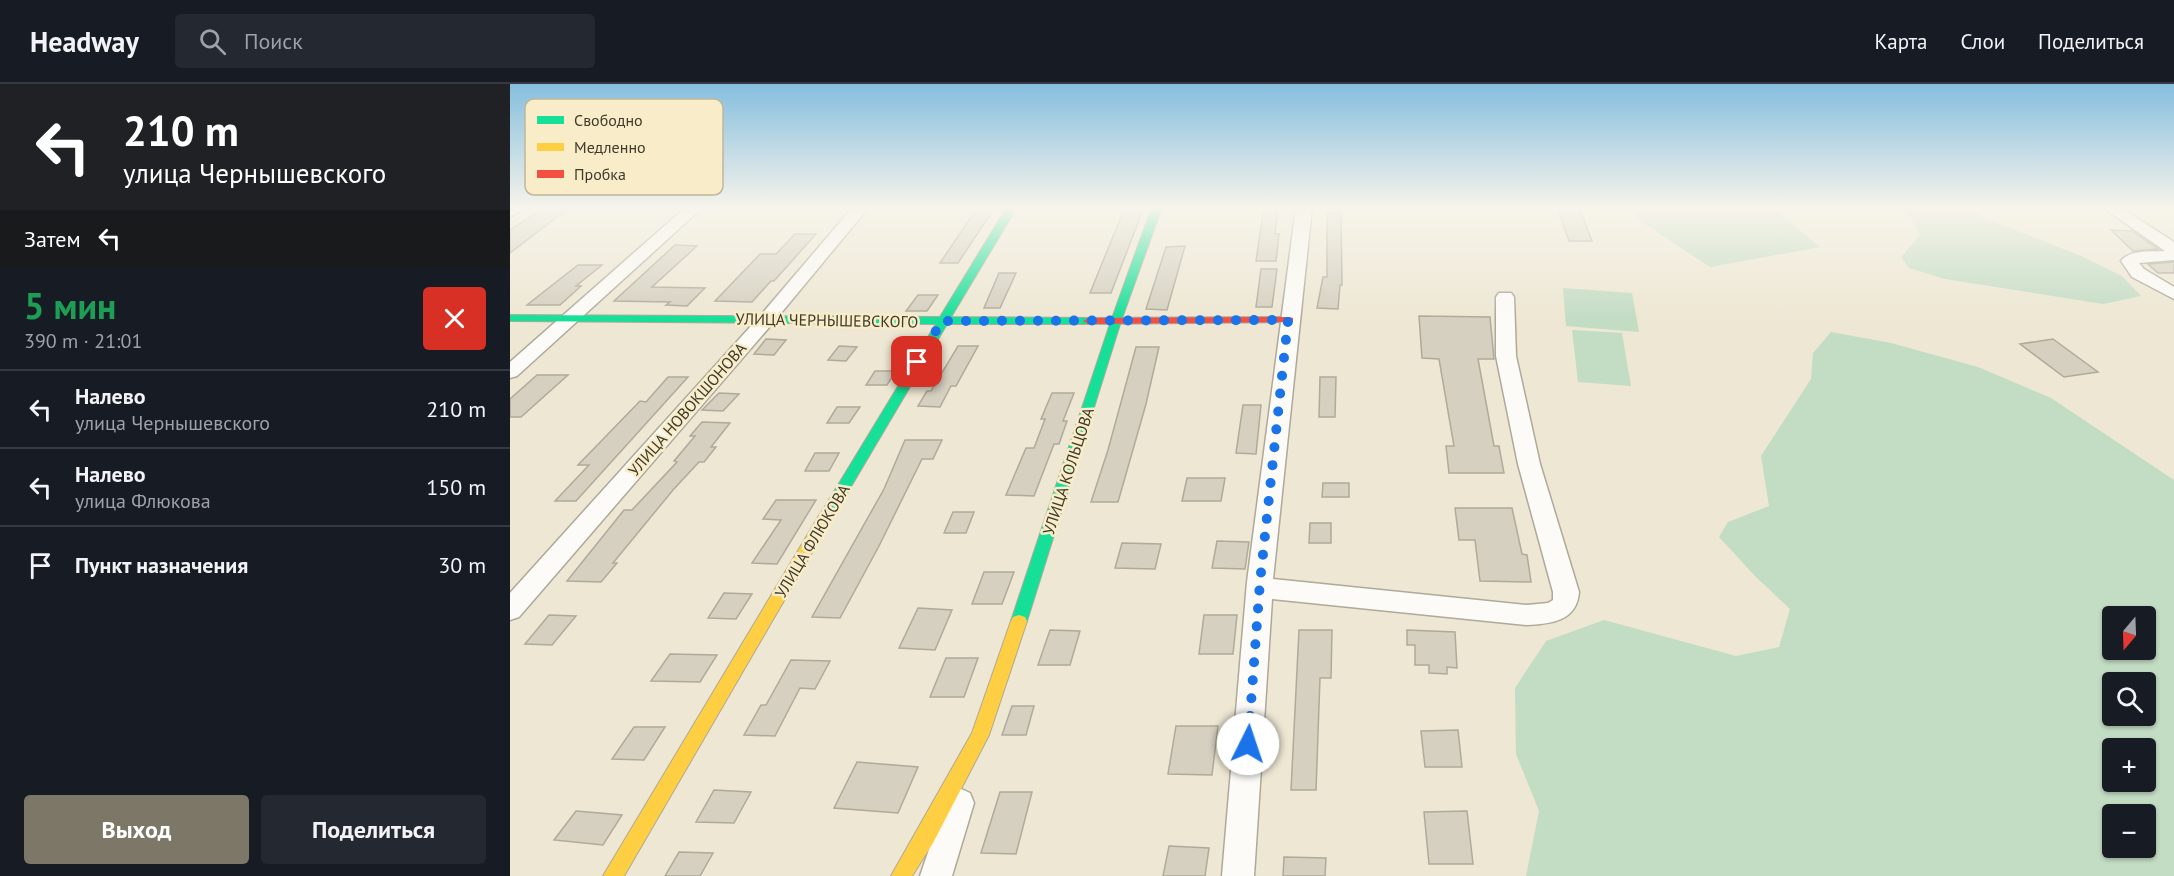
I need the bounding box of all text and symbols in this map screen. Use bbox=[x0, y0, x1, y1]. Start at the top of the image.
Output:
search box bbox=[175, 14, 595, 68]
text: Headway bbox=[30, 23, 139, 60]
icon: search bbox=[196, 25, 229, 58]
text: Поиск bbox=[244, 27, 303, 55]
text: Карта bbox=[1874, 28, 1927, 55]
text: Слои bbox=[1960, 28, 2005, 55]
text: Поделиться bbox=[2038, 28, 2144, 55]
legend bbox=[525, 99, 723, 195]
text: 210 m bbox=[123, 103, 239, 158]
icon: left bbox=[24, 108, 102, 186]
text: Свободно bbox=[574, 110, 643, 130]
text: Медленно bbox=[574, 137, 646, 157]
text: улица Чернышевского bbox=[123, 156, 386, 190]
text: Пробка bbox=[574, 164, 626, 184]
icon: left bbox=[93, 222, 126, 255]
text: Затем bbox=[24, 225, 81, 253]
text: 5 мин bbox=[24, 282, 116, 329]
button: close bbox=[423, 287, 486, 350]
street label: УЛИЦА ЧЕРНЫШЕВСКОГО bbox=[736, 308, 919, 332]
text: 390 m · 21:01 bbox=[24, 328, 142, 354]
pin bbox=[891, 336, 942, 387]
street label: УЛИЦА НОВОКШОНОВА bbox=[624, 338, 751, 480]
icon: arrive bbox=[900, 345, 933, 378]
text: Налево bbox=[75, 382, 146, 410]
icon: left bbox=[24, 393, 57, 426]
text: 210 m bbox=[426, 395, 486, 423]
street label: УЛИЦА КОЛЬЦОВА bbox=[1038, 404, 1098, 537]
text: улица Чернышевского bbox=[75, 410, 270, 436]
text: Налево bbox=[75, 460, 146, 488]
icon: left bbox=[24, 471, 57, 504]
text: 150 m bbox=[426, 473, 486, 501]
street label: УЛИЦА ФЛЮКОВА bbox=[770, 480, 854, 601]
text: улица Флюкова bbox=[75, 488, 211, 514]
icon: arrive bbox=[24, 549, 57, 582]
text: Пункт назначения bbox=[75, 551, 248, 579]
text: 30 m bbox=[438, 551, 486, 579]
north arrow bbox=[2102, 606, 2156, 660]
map controls bbox=[2102, 606, 2156, 858]
button: search bbox=[2102, 672, 2156, 726]
position arrow bbox=[1216, 712, 1280, 776]
button: + bbox=[2102, 738, 2156, 792]
button: Выход bbox=[24, 795, 249, 864]
button: Поделиться bbox=[261, 795, 486, 864]
button: − bbox=[2102, 804, 2156, 858]

